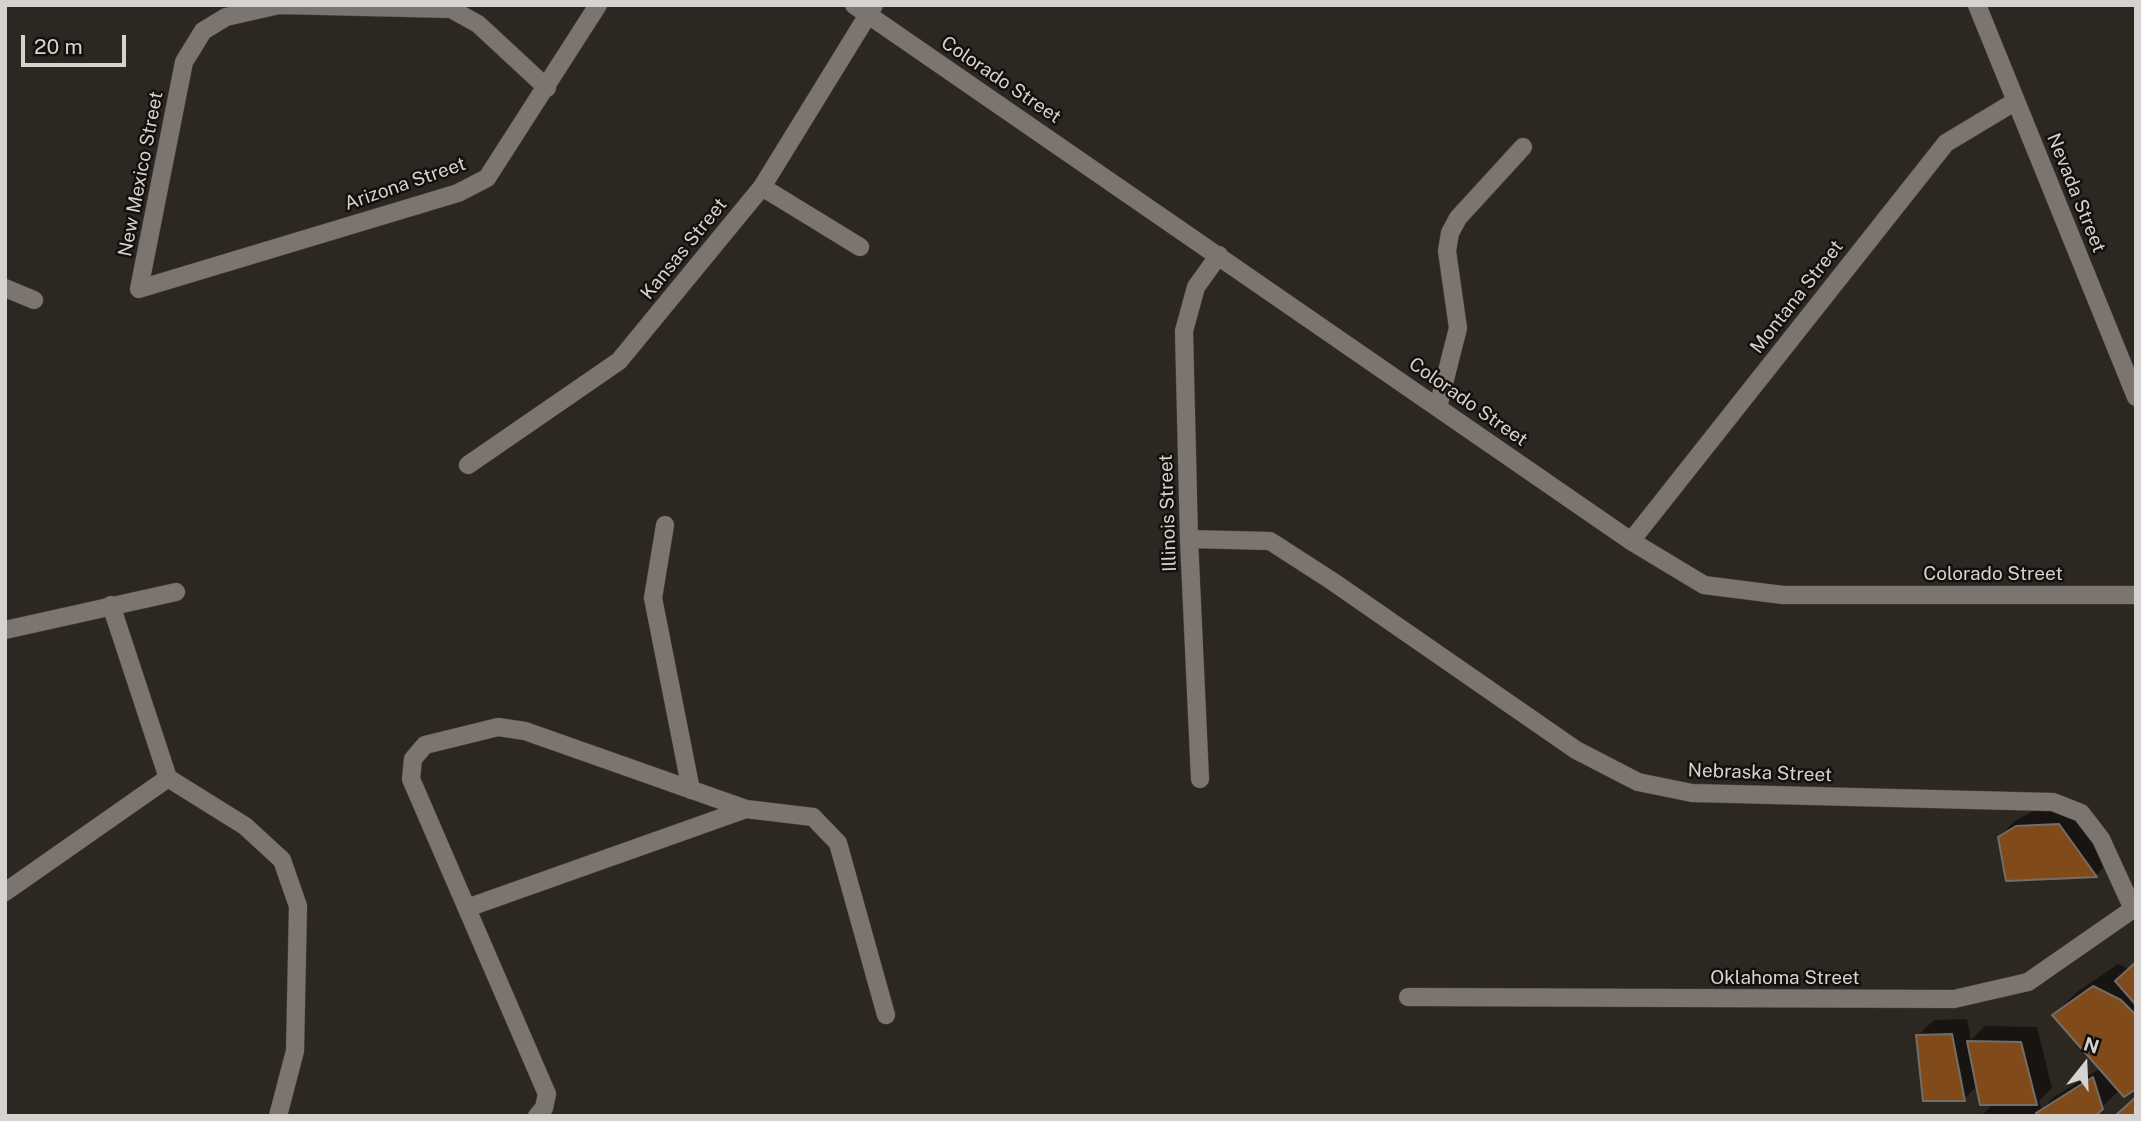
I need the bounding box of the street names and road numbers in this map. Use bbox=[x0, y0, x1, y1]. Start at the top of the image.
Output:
street label: Colorado Street bbox=[937, 32, 1065, 128]
street label: New Mexico Street bbox=[114, 90, 168, 258]
street label: Nevada Street bbox=[2042, 130, 2110, 256]
street label: Arizona Street bbox=[341, 153, 469, 215]
street label: Kansas Street bbox=[636, 194, 732, 304]
street label: Montana Street bbox=[1746, 236, 1848, 358]
street label: Colorado Street bbox=[1404, 353, 1532, 451]
street label: Illinois Street bbox=[1155, 454, 1181, 572]
street label: Colorado Street bbox=[1923, 563, 2063, 585]
street label: Nebraska Street bbox=[1687, 759, 1833, 787]
street label: Oklahoma Street bbox=[1710, 967, 1860, 989]

